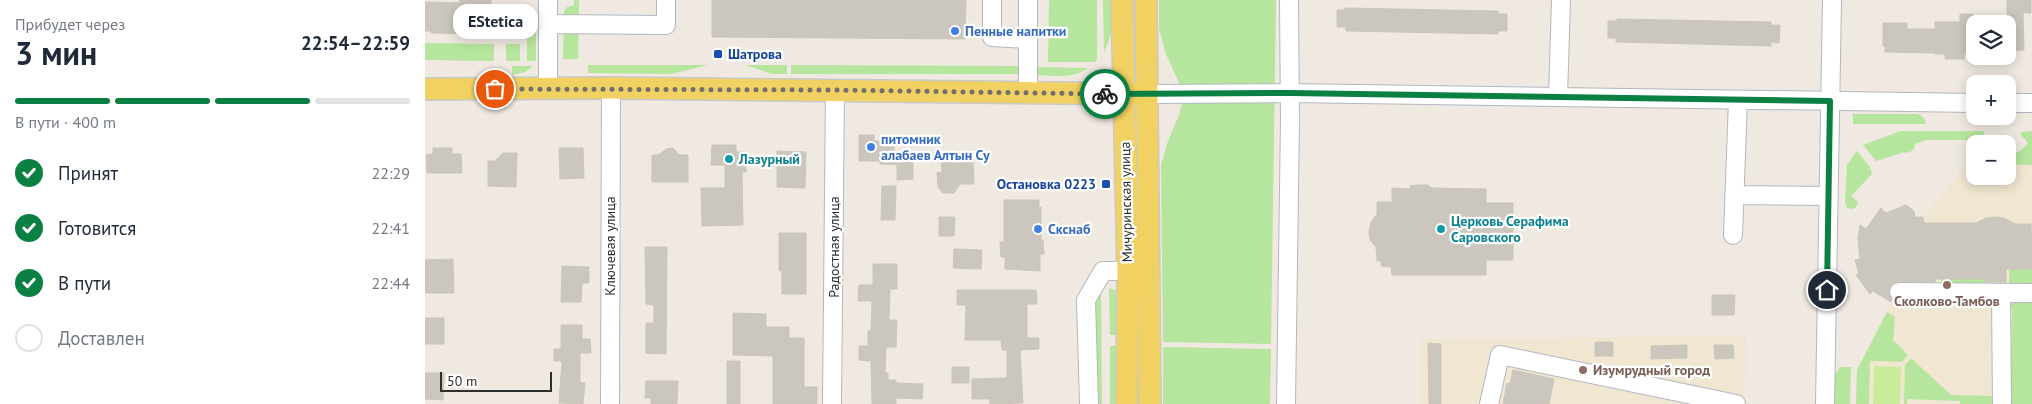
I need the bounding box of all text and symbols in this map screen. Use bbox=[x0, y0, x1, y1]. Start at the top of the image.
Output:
callout: EStetica bbox=[453, 4, 537, 39]
text: EStetica bbox=[468, 11, 523, 31]
text: Прибудет через bbox=[15, 14, 125, 34]
map controls bbox=[1966, 15, 2016, 185]
button: layers bbox=[1966, 15, 2016, 65]
place label: Пенные напитки bbox=[965, 22, 1066, 40]
marker: Пенные напитки bbox=[949, 25, 961, 37]
text: 22:54–22:59 bbox=[301, 31, 410, 55]
text: 3 мин bbox=[15, 32, 97, 74]
place label: Шатрова bbox=[728, 45, 782, 63]
marker: Шатрова bbox=[712, 48, 724, 60]
pin bbox=[474, 68, 516, 110]
courier bbox=[1080, 69, 1130, 119]
icon: bag bbox=[481, 75, 509, 103]
button: + bbox=[1966, 75, 2016, 125]
icon: bike bbox=[1091, 80, 1119, 108]
text: В пути · 400 m bbox=[15, 112, 116, 132]
place label: питомник алабаев Алтын Су bbox=[881, 130, 990, 164]
button: − bbox=[1966, 135, 2016, 185]
marker: питомник алабаев Алтын Су bbox=[865, 141, 877, 153]
street label: Мичуринская улица bbox=[1116, 141, 1136, 263]
place label: Лазурный bbox=[738, 150, 800, 168]
marker: Лазурный bbox=[723, 153, 735, 165]
icon: check bbox=[15, 159, 43, 187]
text: Принят bbox=[58, 161, 118, 185]
text: 22:29 bbox=[372, 163, 410, 183]
place label: Остановка 0223 bbox=[997, 175, 1096, 193]
marker: Остановка 0223 bbox=[1100, 178, 1112, 190]
street label: Ключевая улица bbox=[601, 196, 619, 296]
street label: Радостная улица bbox=[825, 196, 843, 298]
place label: Церковь Серафима Саровского bbox=[1451, 212, 1569, 246]
icon: check bbox=[15, 214, 43, 242]
text: Готовится bbox=[58, 216, 136, 240]
text: 22:41 bbox=[372, 218, 410, 238]
place label: Скснаб bbox=[1048, 220, 1091, 238]
marker: Скснаб bbox=[1032, 223, 1044, 235]
marker: Церковь Серафима Саровского bbox=[1435, 223, 1447, 235]
icon: check bbox=[15, 269, 43, 297]
pin bbox=[1806, 269, 1848, 311]
text: В пути bbox=[58, 271, 111, 295]
text: 22:44 bbox=[372, 273, 410, 293]
icon: home bbox=[1813, 276, 1841, 304]
marker: Сколково-Тамбов bbox=[1941, 279, 1953, 291]
place label: Сколково-Тамбов bbox=[1894, 292, 2000, 310]
text: Доставлен bbox=[58, 326, 145, 350]
place label: Изумрудный город bbox=[1593, 361, 1710, 379]
marker: Изумрудный город bbox=[1577, 364, 1589, 376]
scale bar bbox=[440, 369, 553, 392]
text: 50 m bbox=[447, 372, 477, 390]

